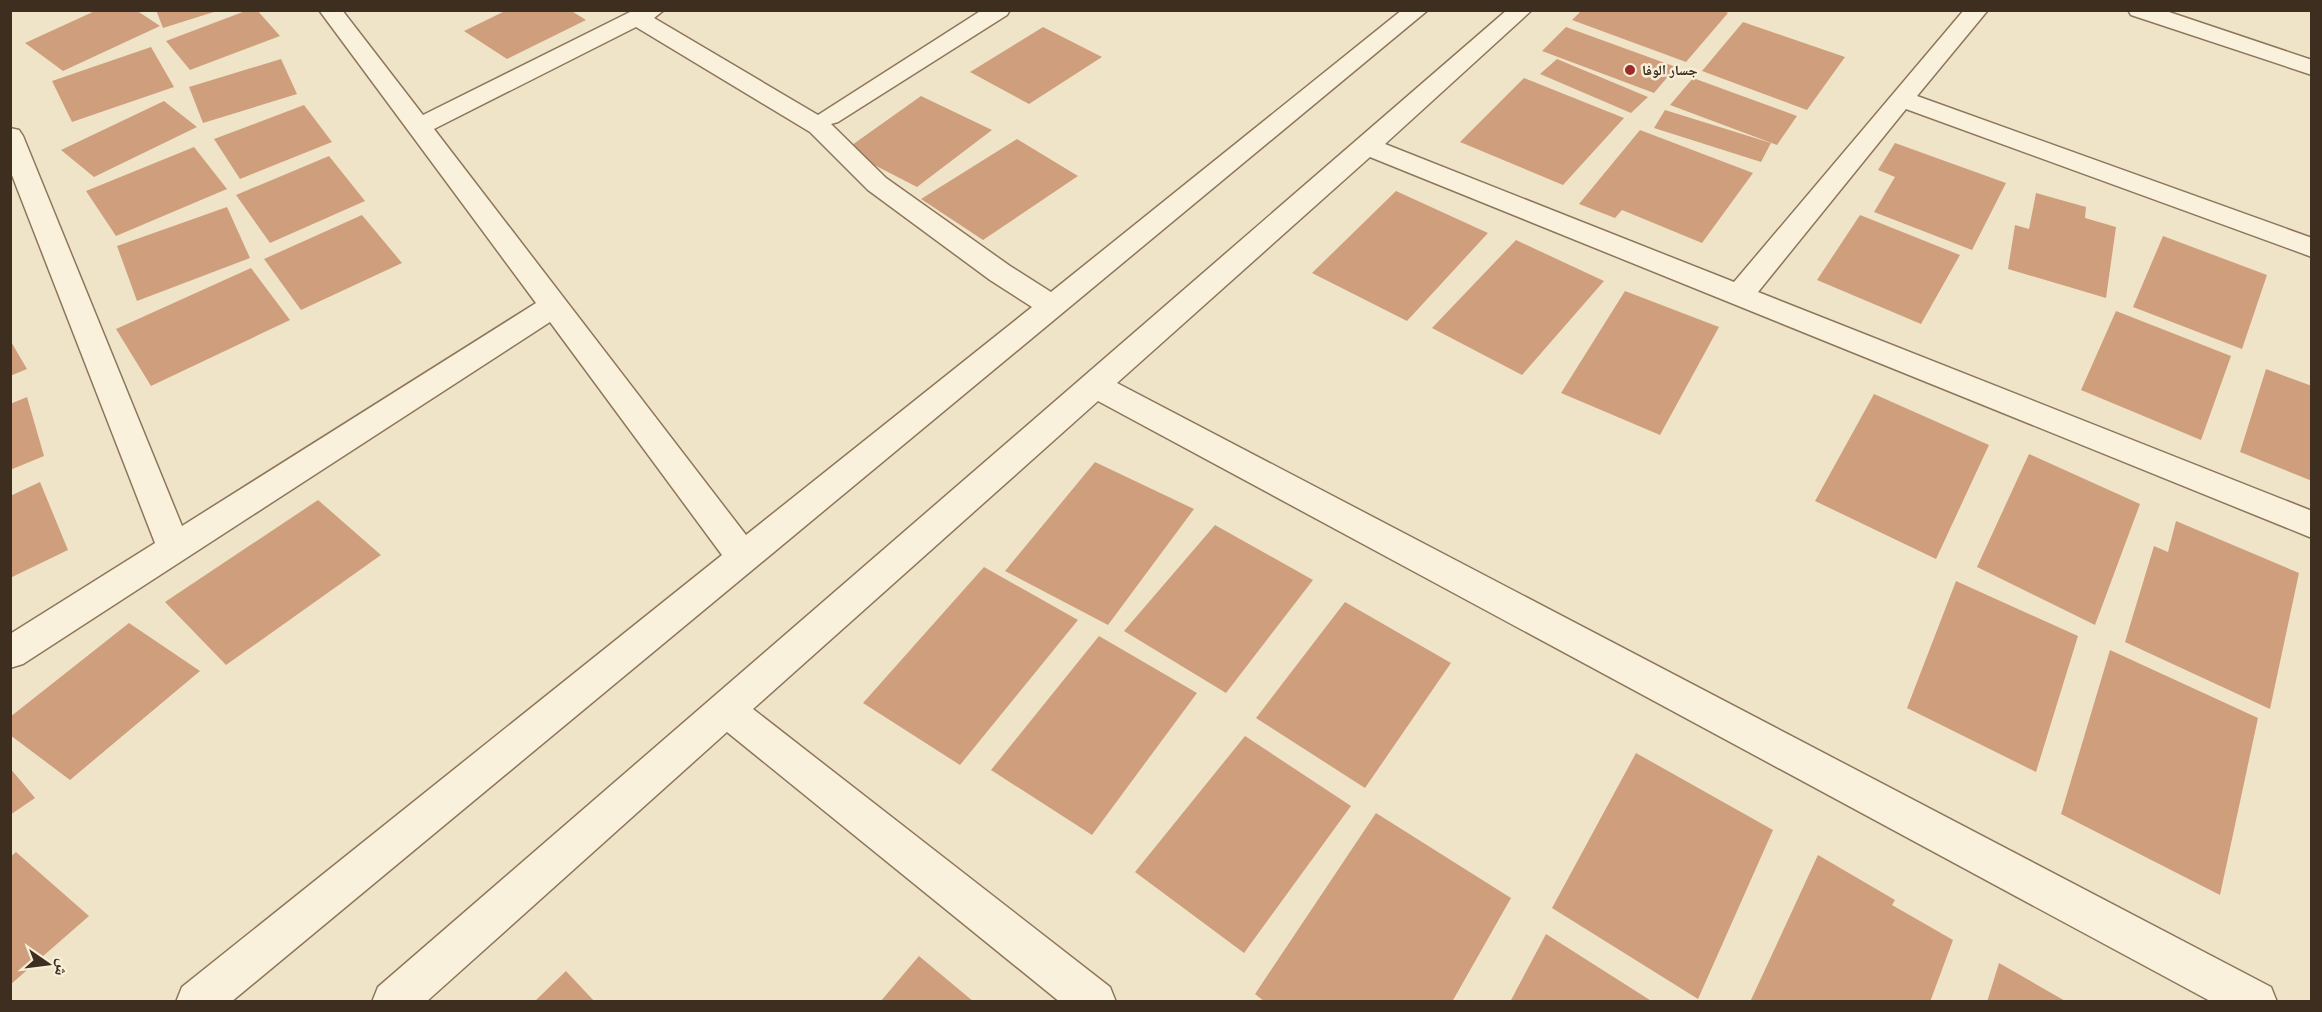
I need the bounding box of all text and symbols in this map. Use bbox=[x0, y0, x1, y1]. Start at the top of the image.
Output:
place label: جسار الوفا bbox=[1642, 61, 1698, 79]
marker: جسار الوفا bbox=[1623, 63, 1637, 77]
north arrow bbox=[18, 934, 78, 994]
text: ش bbox=[51, 957, 74, 978]

